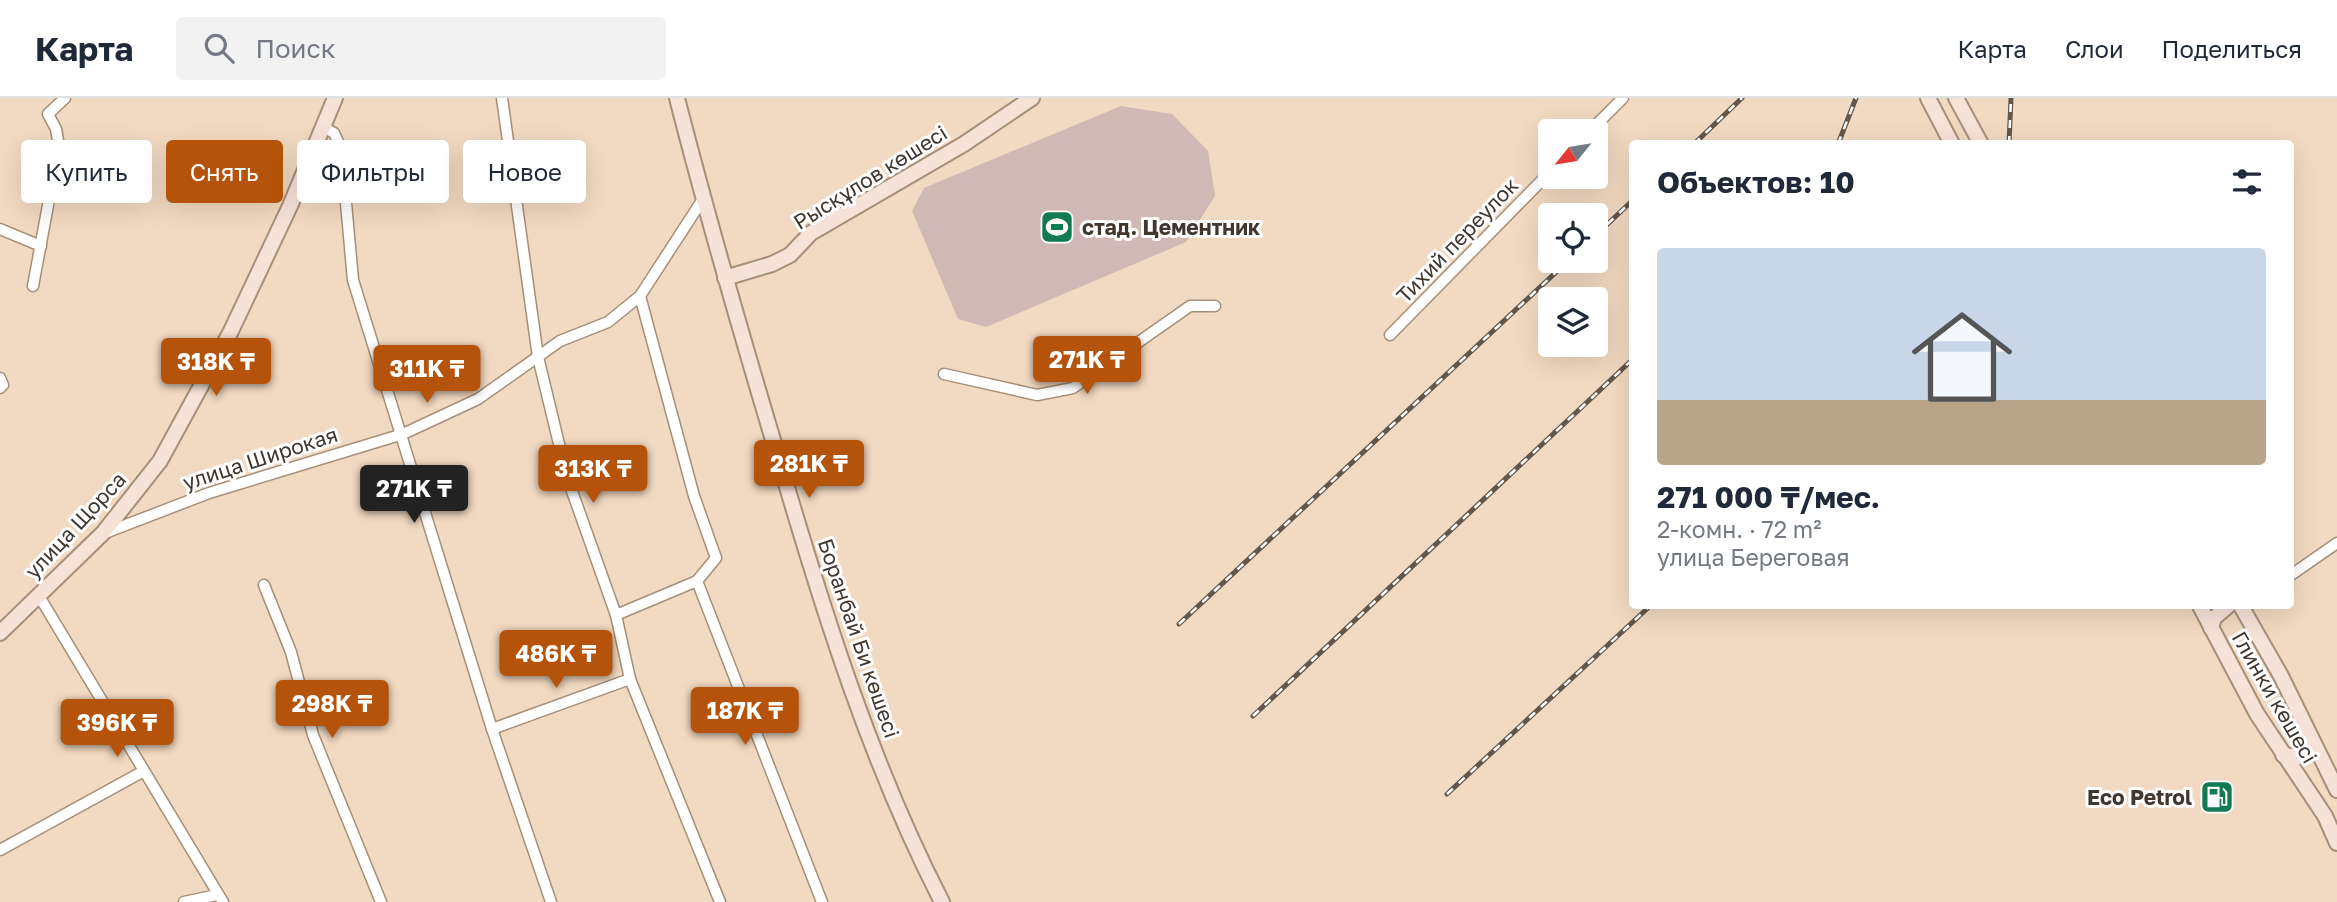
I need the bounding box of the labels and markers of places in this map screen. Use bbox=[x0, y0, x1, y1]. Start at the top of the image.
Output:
sports icon: стад. Цементник bbox=[1038, 208, 1076, 246]
place label: стад. Цементник bbox=[1082, 214, 1260, 240]
pin: 271K ₸ bbox=[1030, 336, 1144, 396]
pin: 318K ₸ bbox=[159, 338, 273, 398]
pin: 311K ₸ bbox=[370, 345, 484, 405]
pin: 281K ₸ bbox=[752, 440, 866, 500]
pin: 313K ₸ bbox=[536, 446, 650, 505]
pin: 271K ₸ bbox=[357, 466, 471, 525]
pin: 486K ₸ bbox=[499, 630, 613, 690]
pin: 298K ₸ bbox=[275, 680, 389, 740]
pin: 187K ₸ bbox=[688, 688, 802, 747]
pin: 396K ₸ bbox=[60, 700, 174, 759]
fuel station icon: Eco Petrol bbox=[2198, 778, 2236, 816]
place label: Eco Petrol bbox=[2087, 784, 2192, 810]

